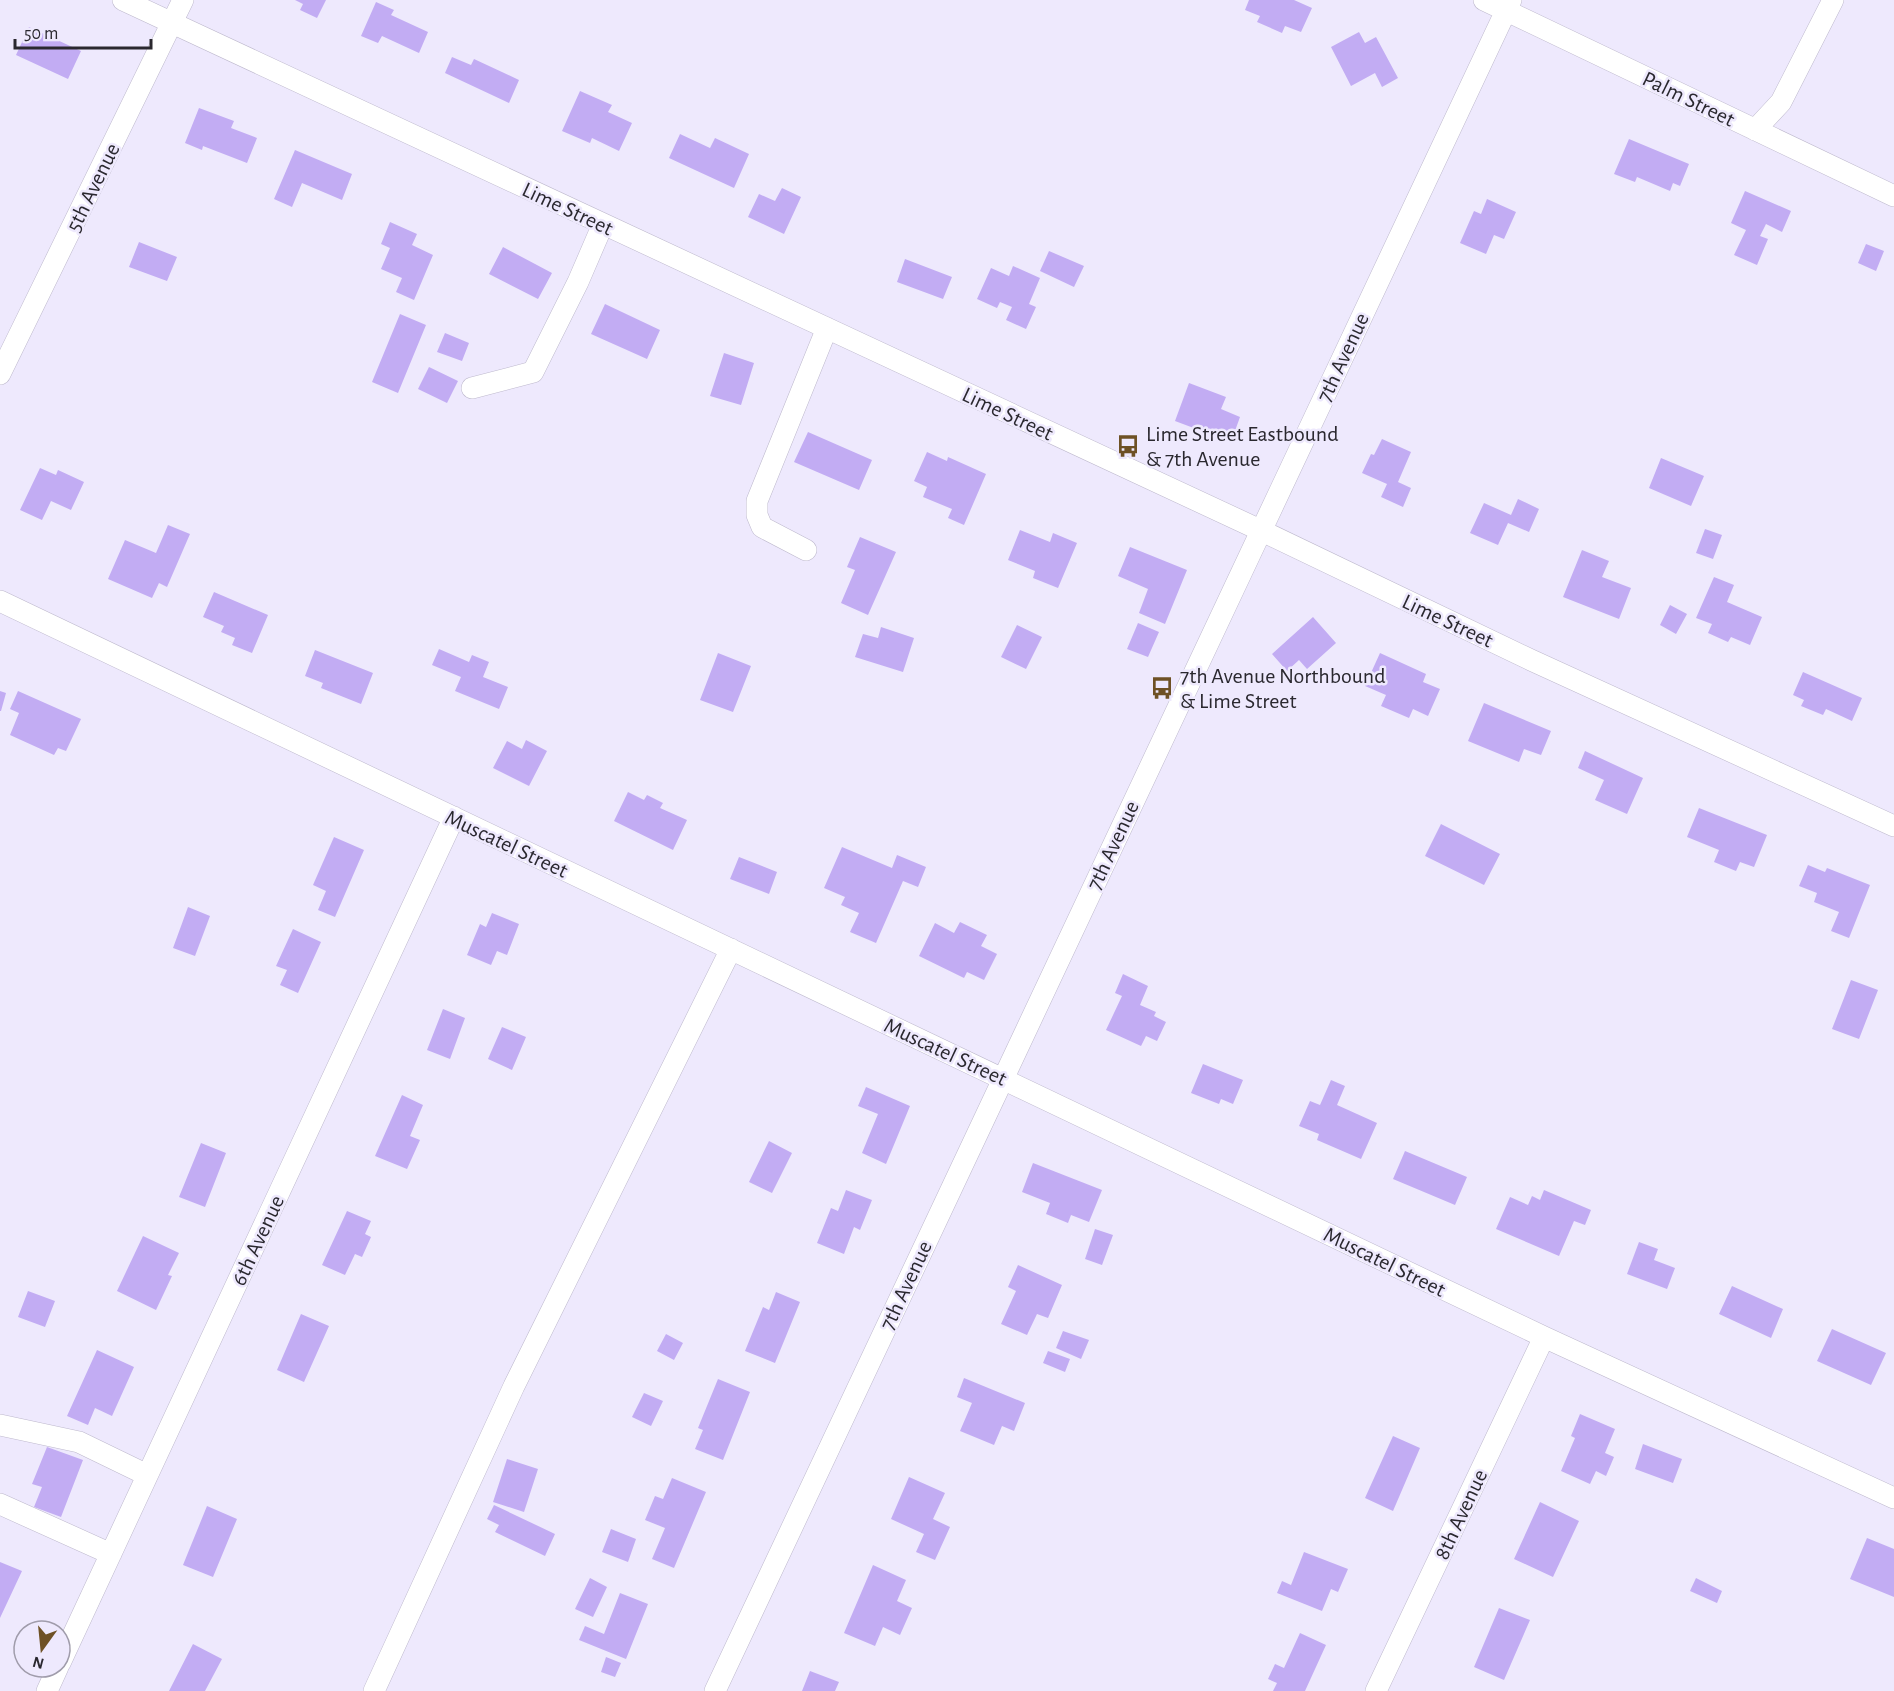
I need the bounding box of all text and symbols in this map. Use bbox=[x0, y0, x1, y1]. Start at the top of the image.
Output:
scale bar bbox=[15, 12, 152, 50]
text: 50 m bbox=[24, 25, 58, 43]
street label: Palm Street bbox=[1639, 67, 1738, 131]
street label: 5th Avenue bbox=[62, 140, 124, 235]
street label: Lime Street bbox=[519, 178, 616, 240]
street label: 7th Avenue bbox=[1313, 310, 1373, 405]
street label: Lime Street bbox=[959, 383, 1056, 445]
place label: Lime Street Eastbound & 7th Avenue bbox=[1146, 423, 1339, 470]
bus stop icon: Lime Street Eastbound & 7th Avenue bbox=[1115, 433, 1141, 459]
street label: Lime Street bbox=[1399, 590, 1496, 652]
place label: 7th Avenue Northbound & Lime Street bbox=[1180, 665, 1386, 712]
bus stop icon: 7th Avenue Northbound & Lime Street bbox=[1149, 675, 1175, 701]
street label: 7th Avenue bbox=[1083, 798, 1143, 893]
street label: Muscatel Street bbox=[442, 806, 571, 882]
street label: Muscatel Street bbox=[881, 1014, 1010, 1090]
street label: 6th Avenue bbox=[228, 1192, 288, 1289]
street label: Muscatel Street bbox=[1320, 1223, 1449, 1301]
street label: 7th Avenue bbox=[876, 1238, 936, 1333]
street label: 8th Avenue bbox=[1431, 1466, 1491, 1563]
north arrow bbox=[12, 1619, 72, 1679]
text: N bbox=[31, 1653, 46, 1672]

